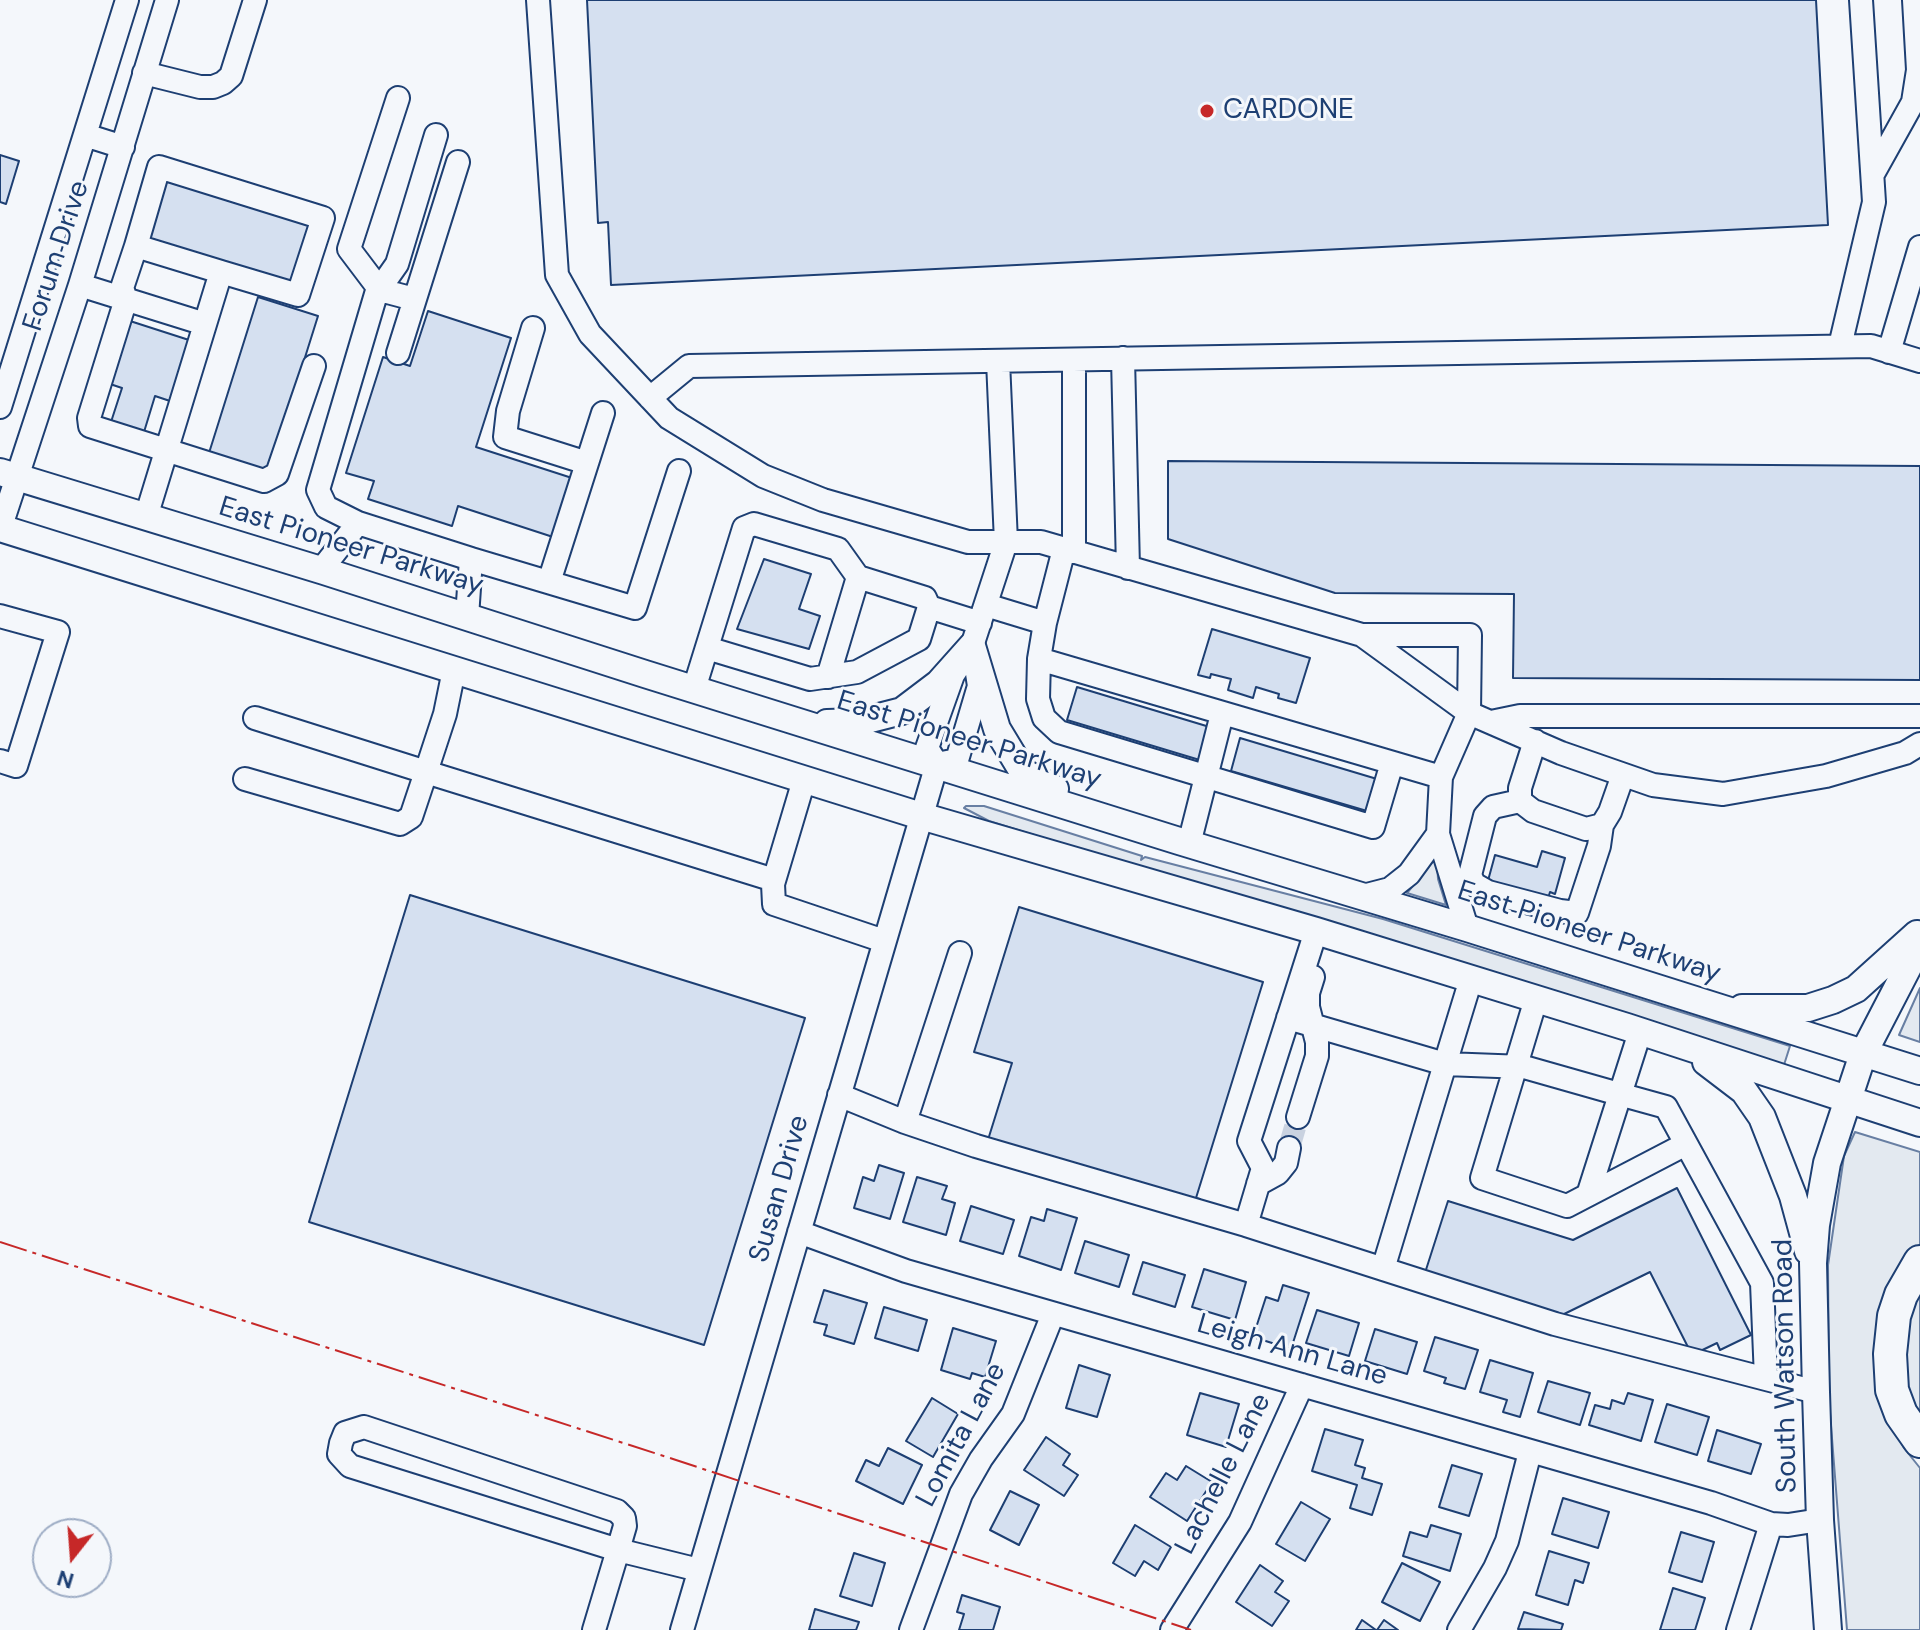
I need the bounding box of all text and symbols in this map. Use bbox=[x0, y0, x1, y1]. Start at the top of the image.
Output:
place label: CARDONE bbox=[1223, 94, 1354, 128]
marker: CARDONE bbox=[1198, 102, 1216, 120]
street label: Forum Drive bbox=[17, 177, 97, 335]
street label: East Pioneer Parkway bbox=[215, 491, 487, 603]
street label: East Pioneer Parkway bbox=[833, 685, 1105, 797]
street label: East Pioneer Parkway bbox=[1453, 875, 1725, 991]
street label: Susan Drive bbox=[743, 1112, 817, 1266]
street label: South Watson Road bbox=[1767, 1239, 1805, 1493]
street label: Leigh Ann Lane bbox=[1193, 1308, 1391, 1394]
street label: Lomita Lane bbox=[910, 1357, 1014, 1513]
street label: Lachelle Lane bbox=[1169, 1388, 1279, 1560]
north arrow bbox=[32, 1518, 112, 1598]
text: N bbox=[54, 1563, 77, 1596]

